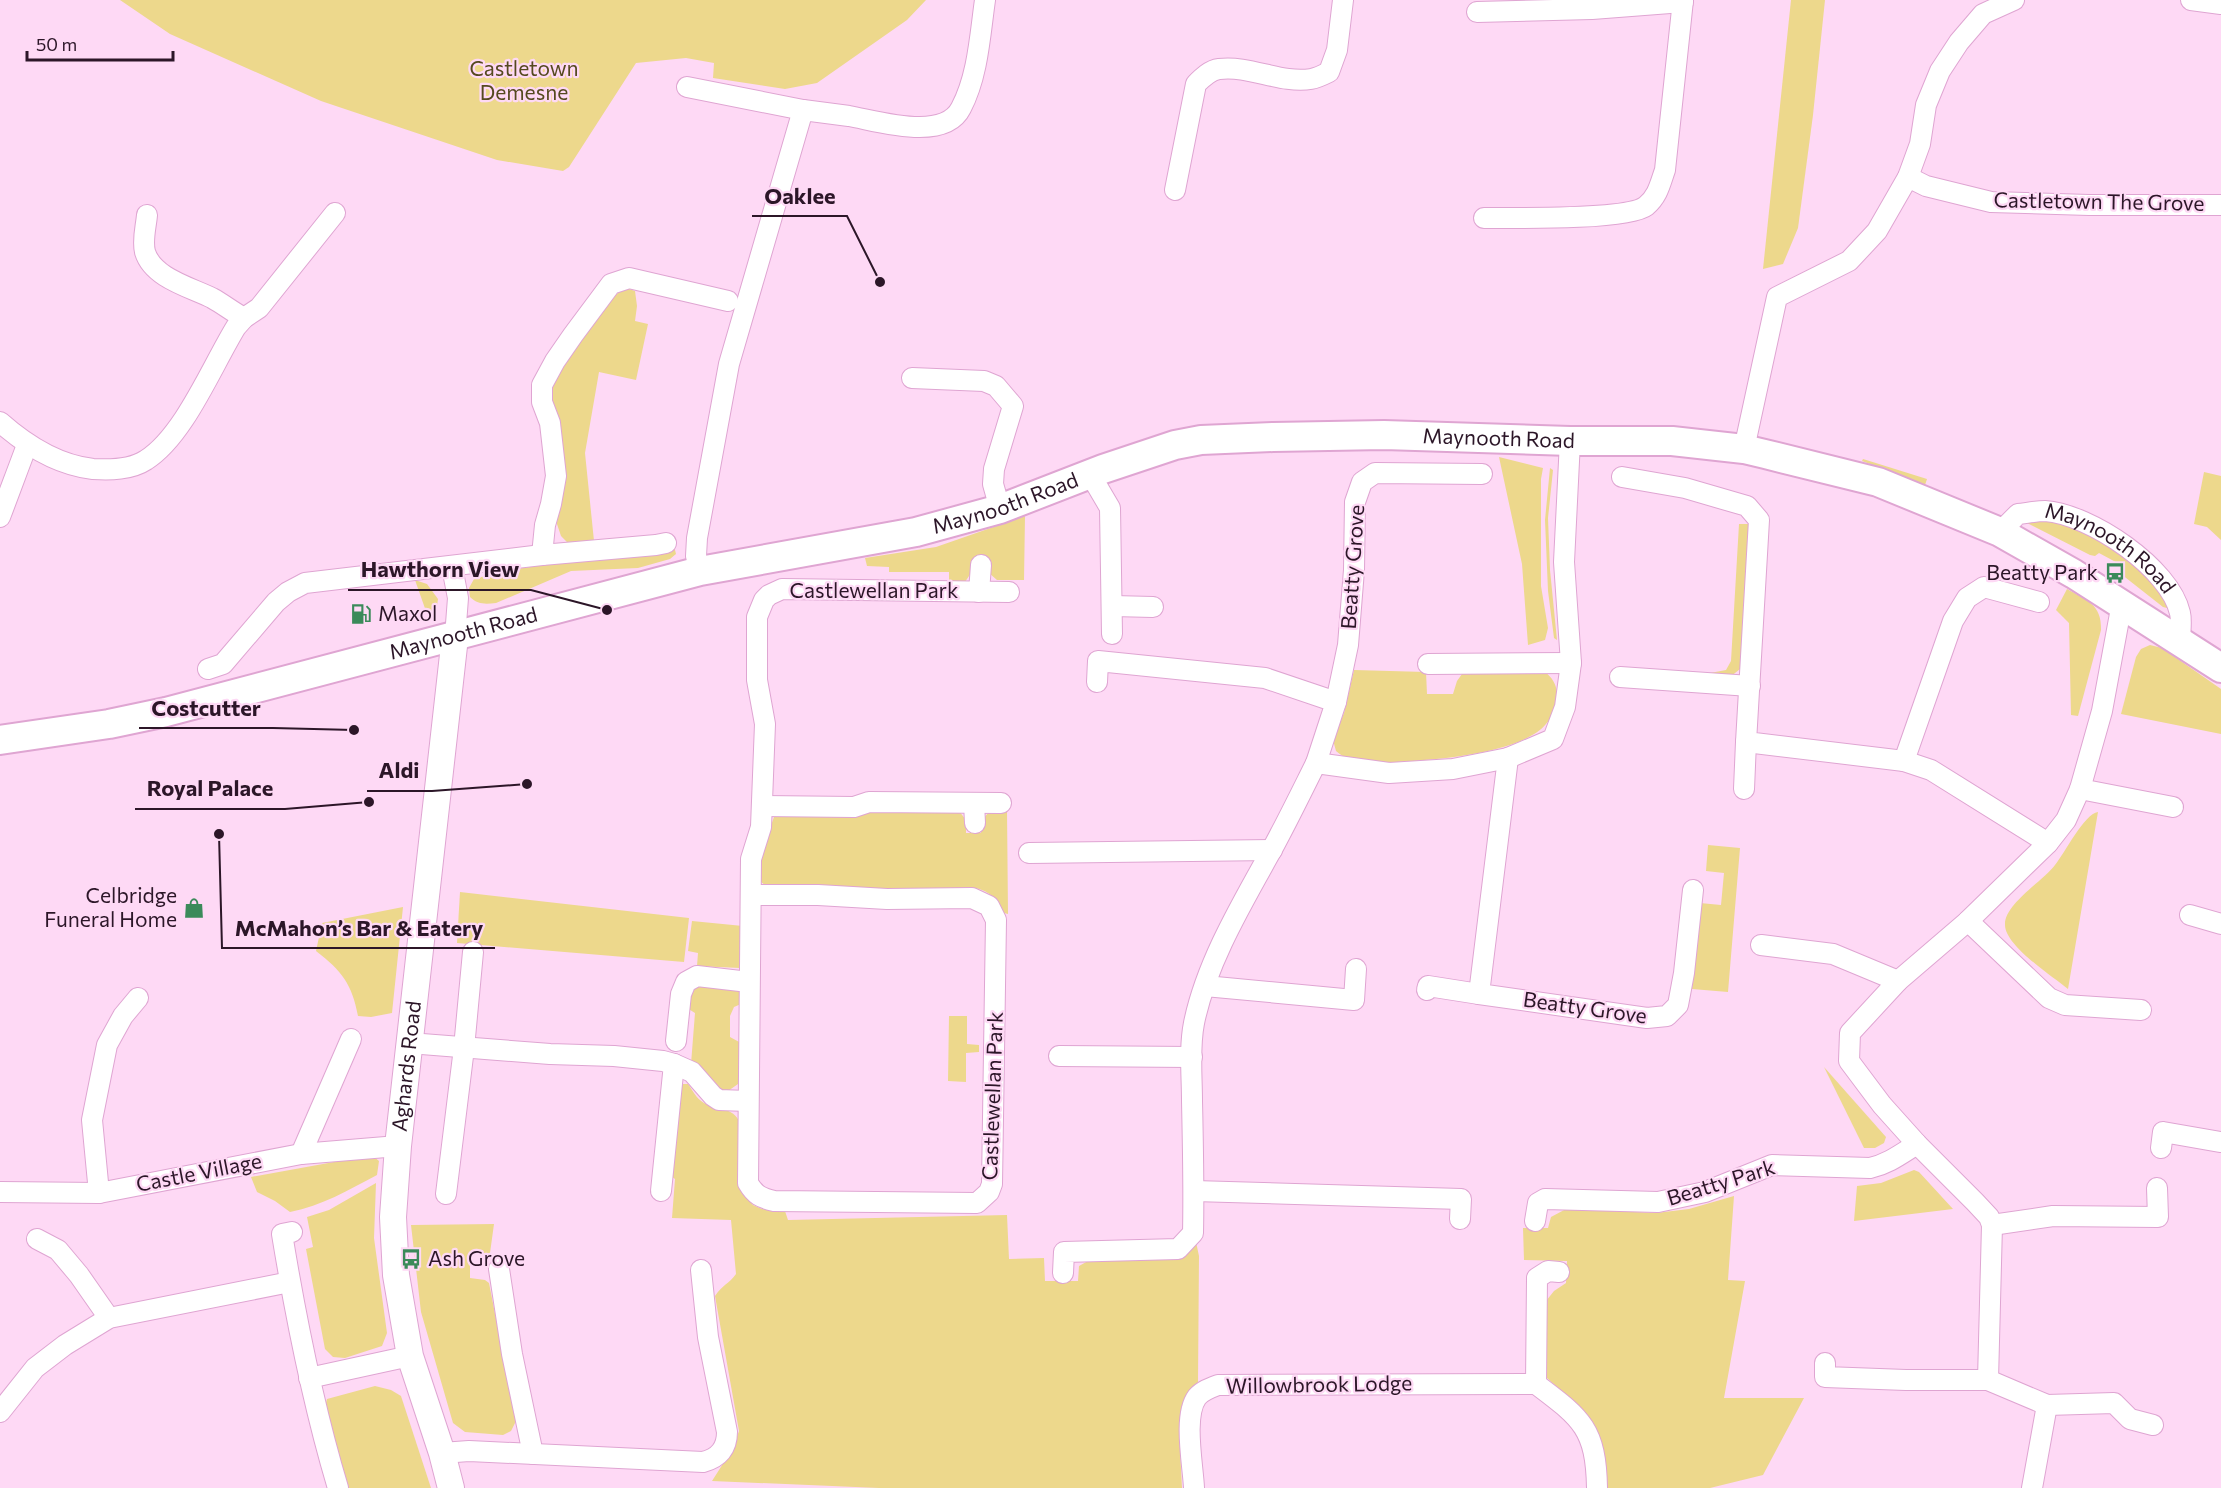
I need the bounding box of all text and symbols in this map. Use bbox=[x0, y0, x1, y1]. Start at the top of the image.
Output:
scale bar bbox=[27, 24, 172, 62]
text: 50 m bbox=[36, 33, 77, 55]
park label: Castletown Demesne bbox=[469, 55, 579, 104]
callout: Oaklee bbox=[752, 176, 847, 216]
text: Oaklee bbox=[764, 182, 836, 209]
street label: Castletown The Grove bbox=[1993, 186, 2205, 215]
street label: Maynooth Road bbox=[1422, 422, 1575, 452]
street label: Maynooth Road bbox=[929, 466, 1081, 538]
street label: Maynooth Road bbox=[2043, 497, 2182, 597]
street label: Beatty Grove bbox=[1335, 504, 1368, 630]
callout: Hawthorn View bbox=[348, 550, 531, 590]
text: Hawthorn View bbox=[361, 555, 519, 582]
place label: Beatty Park bbox=[1986, 559, 2098, 584]
bus stop icon: Beatty Park bbox=[2103, 561, 2127, 585]
street label: Castlewellan Park bbox=[790, 577, 958, 602]
place label: Maxol bbox=[378, 600, 437, 625]
street label: Maynooth Road bbox=[386, 600, 540, 664]
fuel station icon: Maxol bbox=[349, 602, 373, 626]
callout: Costcutter bbox=[139, 688, 273, 728]
text: Costcutter bbox=[151, 694, 261, 721]
callout: Aldi bbox=[367, 751, 432, 791]
text: Aldi bbox=[379, 756, 419, 783]
callout: Royal Palace bbox=[135, 769, 285, 809]
text: Royal Palace bbox=[147, 774, 273, 801]
place label: Celbridge Funeral Home bbox=[44, 882, 177, 931]
shop icon: Celbridge Funeral Home bbox=[182, 896, 206, 920]
callout: McMahon’s Bar & Eatery bbox=[222, 908, 495, 948]
text: McMahon’s Bar & Eatery bbox=[235, 914, 483, 941]
street label: Beatty Grove bbox=[1522, 985, 1649, 1028]
street label: Aghards Road bbox=[386, 999, 425, 1133]
street label: Castlewellan Park bbox=[976, 1011, 1007, 1181]
street label: Castle Village bbox=[134, 1147, 264, 1196]
street label: Beatty Park bbox=[1664, 1153, 1778, 1210]
place label: Ash Grove bbox=[428, 1245, 525, 1270]
bus stop icon: Ash Grove bbox=[399, 1247, 423, 1271]
street label: Willowbrook Lodge bbox=[1226, 1369, 1412, 1398]

